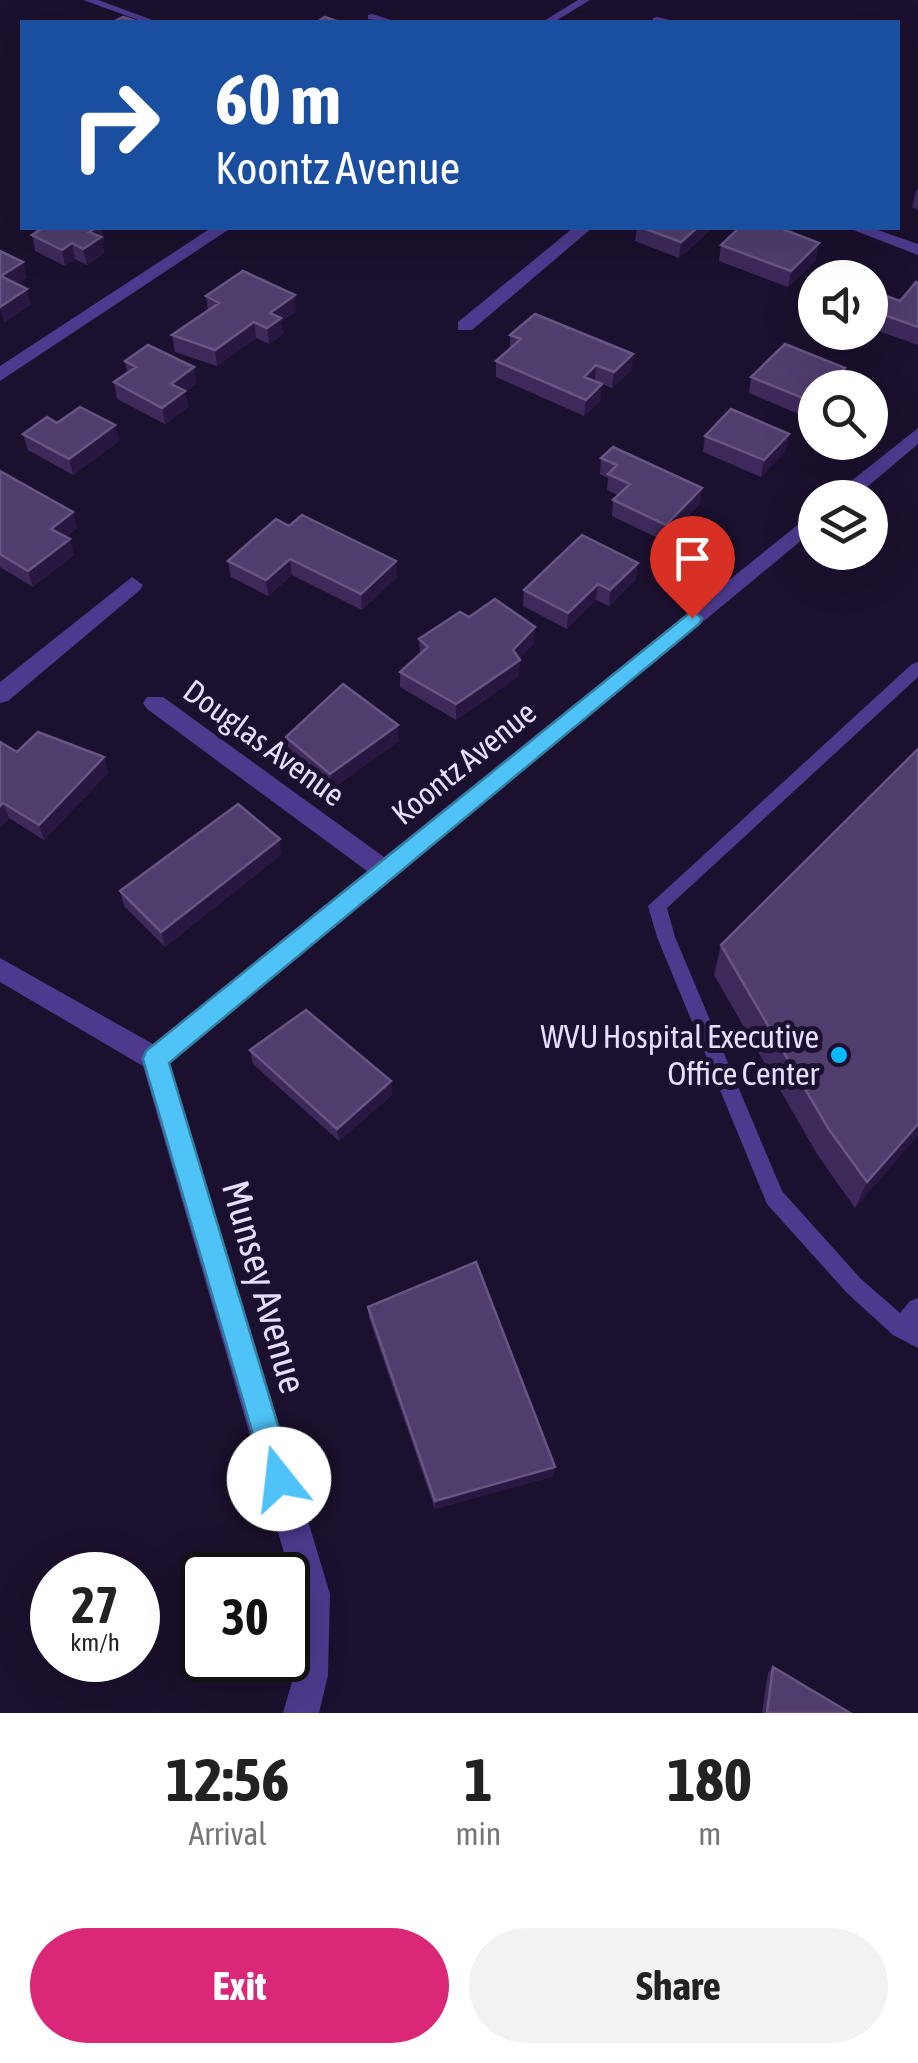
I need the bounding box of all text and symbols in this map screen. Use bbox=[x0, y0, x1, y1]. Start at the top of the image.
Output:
text: 60 m bbox=[215, 59, 341, 139]
icon: right bbox=[50, 60, 180, 190]
text: Koontz Avenue bbox=[215, 142, 460, 194]
map controls bbox=[798, 260, 888, 570]
button: sound bbox=[798, 260, 888, 350]
button: search bbox=[798, 370, 888, 460]
button: layers bbox=[798, 480, 888, 570]
pin bbox=[650, 516, 735, 619]
icon: arrive bbox=[665, 531, 720, 586]
street label: Douglas Avenue bbox=[177, 672, 352, 813]
street label: Koontz Avenue bbox=[384, 693, 543, 832]
place label: WVU Hospital Executive Office Center bbox=[541, 1018, 820, 1092]
marker: WVU Hospital Executive Office Center bbox=[828, 1044, 850, 1066]
street label: Munsey Avenue bbox=[214, 1176, 315, 1398]
position arrow bbox=[227, 1427, 331, 1531]
speed limit sign: 30 bbox=[180, 1552, 310, 1682]
text: 27 bbox=[71, 1576, 118, 1634]
text: km/h bbox=[70, 1628, 120, 1656]
text: 12:56 bbox=[166, 1745, 289, 1814]
text: 1 bbox=[464, 1745, 493, 1814]
text: 180 bbox=[667, 1745, 752, 1814]
text: Arrival bbox=[189, 1815, 267, 1852]
text: min bbox=[455, 1815, 501, 1852]
text: m bbox=[698, 1815, 721, 1852]
button: Exit bbox=[30, 1928, 449, 2043]
button: Share bbox=[469, 1928, 888, 2043]

